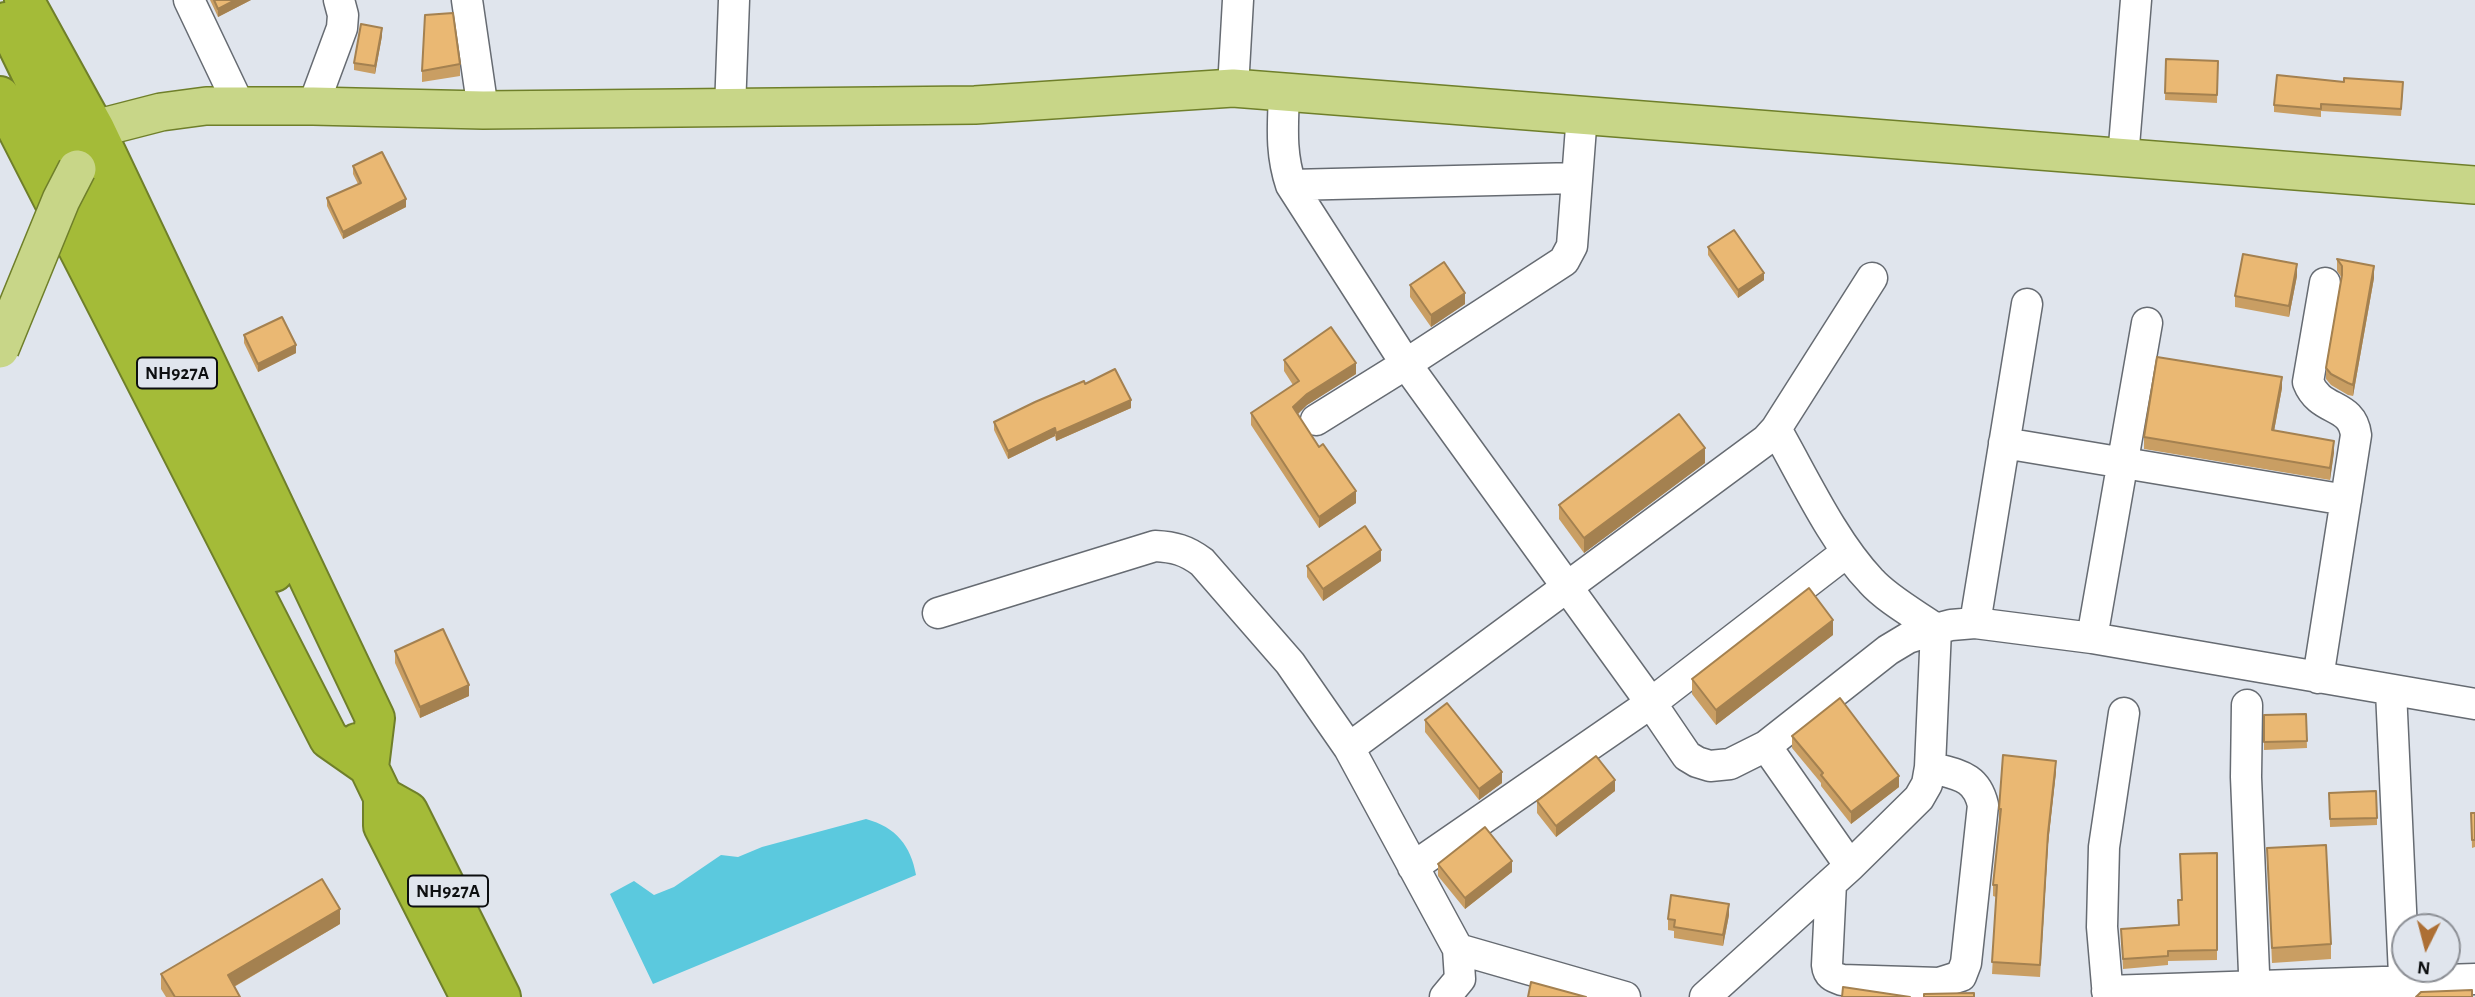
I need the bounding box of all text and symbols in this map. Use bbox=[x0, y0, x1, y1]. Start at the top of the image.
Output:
road number: NH927A bbox=[137, 358, 217, 388]
road number: NH927A bbox=[408, 876, 488, 906]
north arrow bbox=[2391, 913, 2461, 983]
text: N bbox=[2416, 957, 2432, 978]

